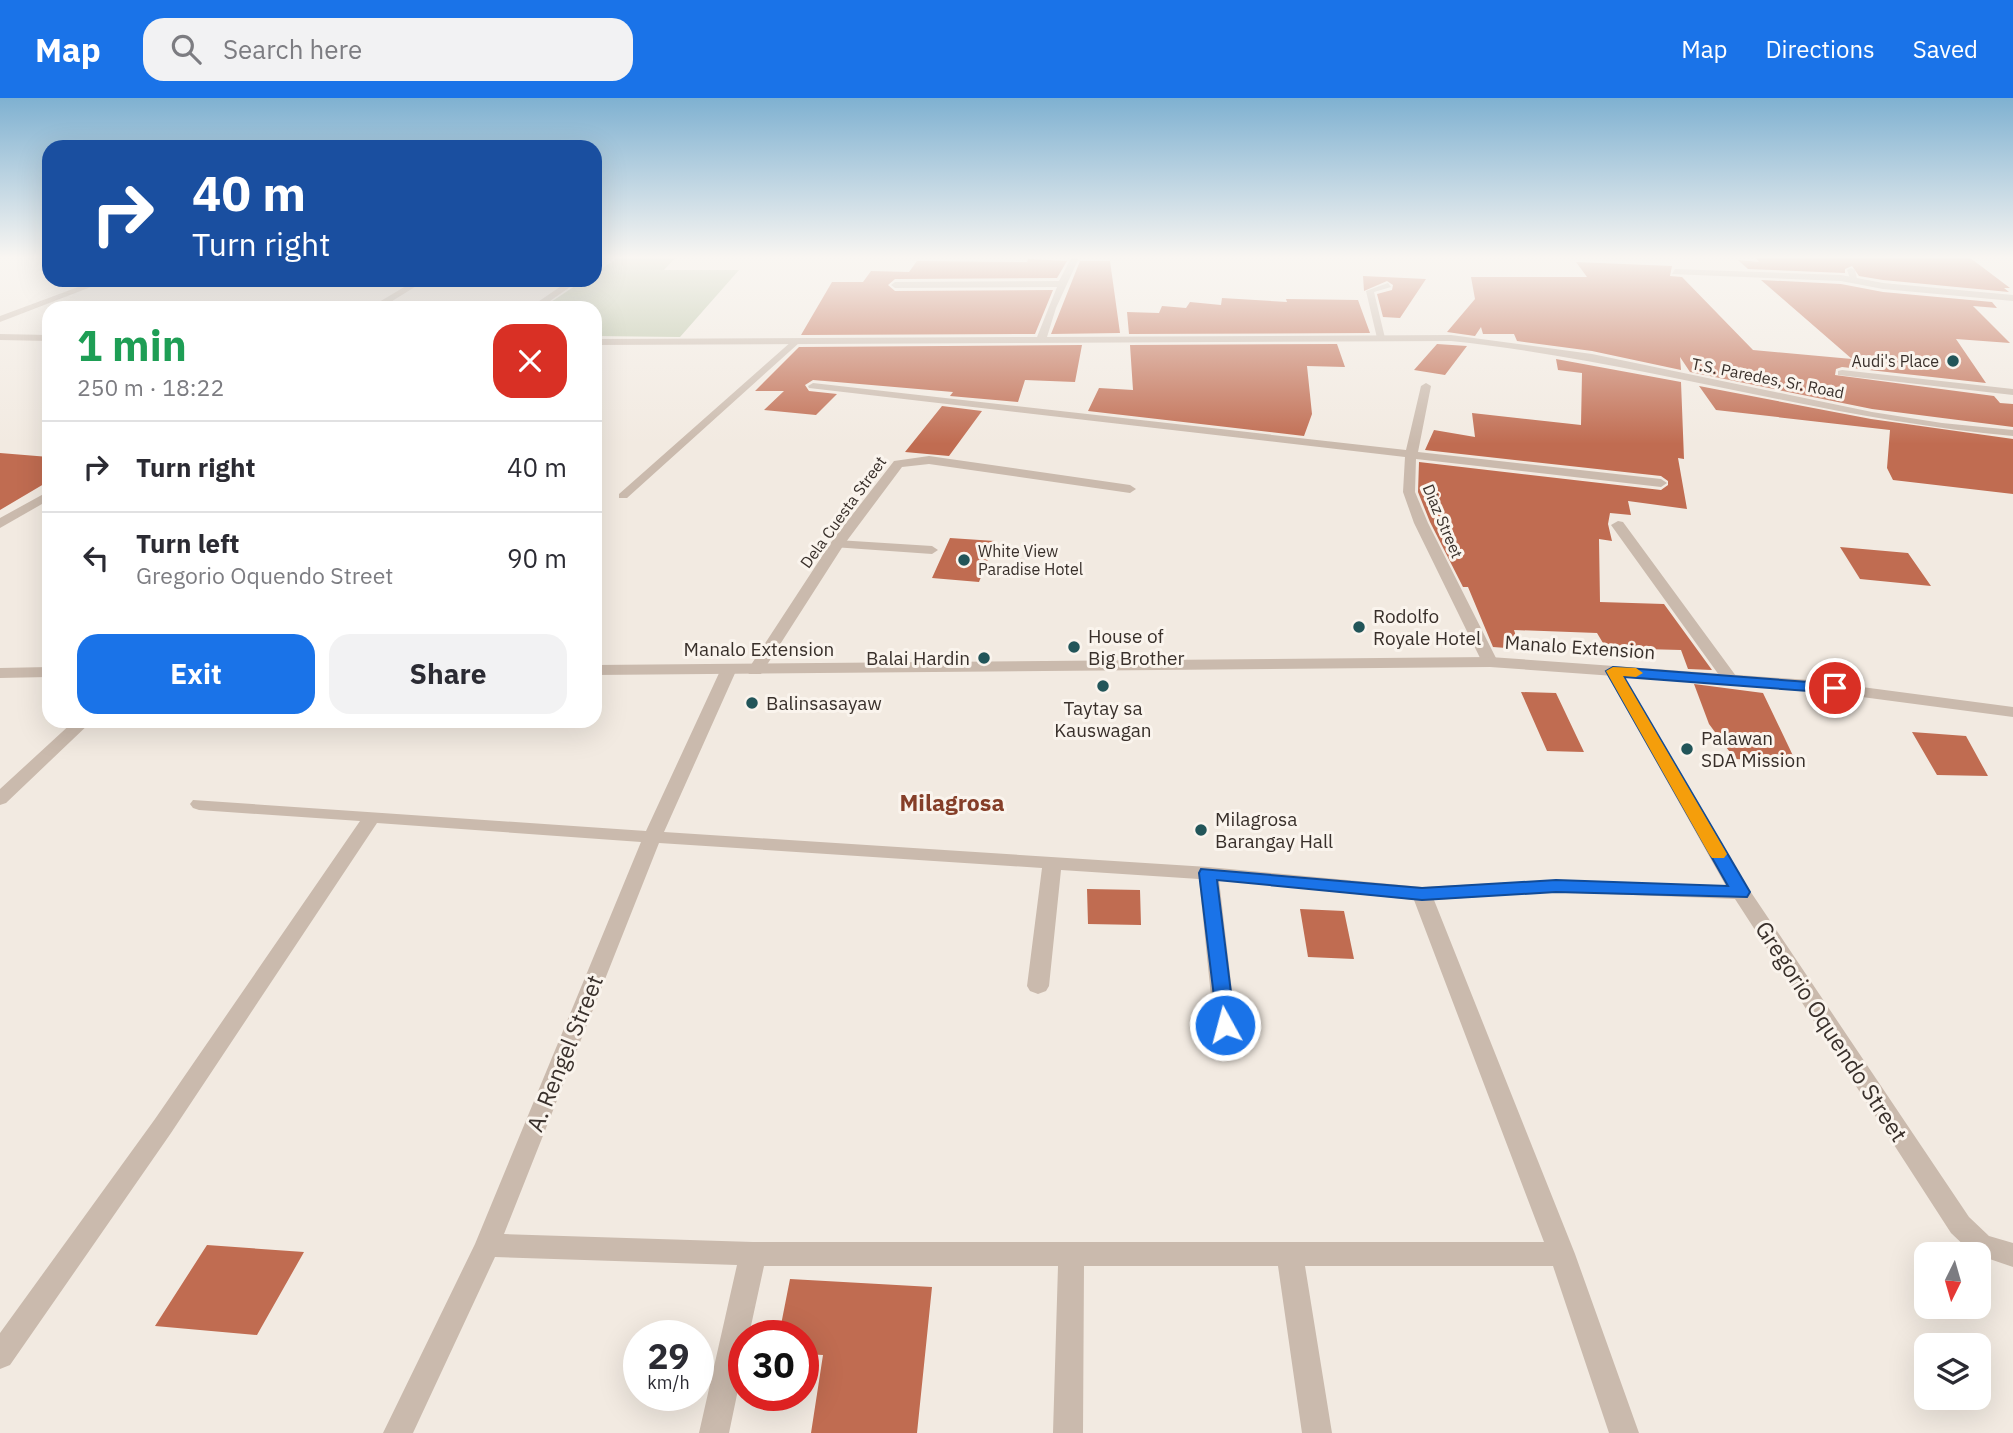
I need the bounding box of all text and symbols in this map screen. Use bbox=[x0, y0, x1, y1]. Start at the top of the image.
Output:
search box bbox=[143, 18, 633, 81]
text: Map bbox=[35, 28, 101, 71]
icon: search bbox=[167, 30, 205, 68]
text: Search here bbox=[223, 32, 362, 66]
text: Map bbox=[1681, 33, 1727, 65]
text: Directions bbox=[1765, 33, 1875, 65]
text: Saved bbox=[1913, 33, 1978, 65]
text: 40 m bbox=[192, 161, 306, 224]
icon: right bbox=[77, 168, 168, 259]
text: Turn right bbox=[192, 223, 330, 265]
text: 1 min bbox=[77, 318, 187, 373]
button: close bbox=[493, 324, 567, 398]
place label: Audi's Place bbox=[1852, 351, 1939, 371]
street label: T.S. Paredes, Sr. Road bbox=[1690, 353, 1846, 403]
marker: Audi's Place bbox=[1945, 353, 1961, 369]
text: 250 m · 18:22 bbox=[77, 372, 224, 402]
icon: right bbox=[77, 448, 115, 486]
text: Turn right bbox=[136, 450, 255, 484]
text: 40 m bbox=[507, 450, 567, 484]
street label: Dela Cuesta Street bbox=[796, 452, 890, 572]
street label: Diaz Street bbox=[1418, 481, 1468, 561]
text: Turn left bbox=[136, 526, 239, 560]
icon: left bbox=[77, 539, 115, 577]
text: 90 m bbox=[507, 541, 567, 575]
place label: White View Paradise Hotel bbox=[978, 541, 1083, 579]
marker: White View Paradise Hotel bbox=[956, 552, 972, 568]
text: Gregorio Oquendo Street bbox=[136, 560, 393, 590]
place label: Rodolfo Royale Hotel bbox=[1373, 604, 1481, 650]
marker: Rodolfo Royale Hotel bbox=[1351, 619, 1367, 635]
place label: House of Big Brother bbox=[1088, 624, 1184, 670]
street label: Manalo Extension bbox=[1504, 630, 1656, 664]
button: Exit bbox=[77, 634, 315, 714]
button: Share bbox=[329, 634, 567, 714]
street label: Manalo Extension bbox=[684, 637, 834, 661]
marker: House of Big Brother bbox=[1066, 639, 1082, 655]
place label: Balai Hardin bbox=[866, 646, 970, 670]
marker: Balai Hardin bbox=[976, 650, 992, 666]
pin bbox=[1805, 658, 1865, 718]
icon: arrive bbox=[1816, 669, 1854, 707]
marker: Taytay sa Kauswagan bbox=[1095, 678, 1111, 694]
place label: Balinsasayaw bbox=[766, 691, 882, 715]
marker: Balinsasayaw bbox=[744, 695, 760, 711]
place label: Taytay sa Kauswagan bbox=[1054, 696, 1152, 742]
place label: Palawan SDA Mission bbox=[1701, 726, 1806, 772]
marker: Palawan SDA Mission bbox=[1679, 741, 1695, 757]
district label: Milagrosa bbox=[900, 787, 1005, 817]
place label: Milagrosa Barangay Hall bbox=[1215, 807, 1333, 853]
marker: Milagrosa Barangay Hall bbox=[1193, 822, 1209, 838]
street label: Gregorio Oquendo Street bbox=[1749, 915, 1915, 1147]
street label: A. Rengel Street bbox=[519, 970, 609, 1136]
position arrow bbox=[1188, 988, 1262, 1062]
north arrow bbox=[1914, 1242, 1992, 1320]
map controls bbox=[1914, 1242, 1991, 1410]
speed limit sign: 30 bbox=[728, 1320, 819, 1411]
text: 29 bbox=[647, 1333, 690, 1379]
button: layers bbox=[1914, 1333, 1991, 1410]
text: km/h bbox=[647, 1371, 690, 1394]

